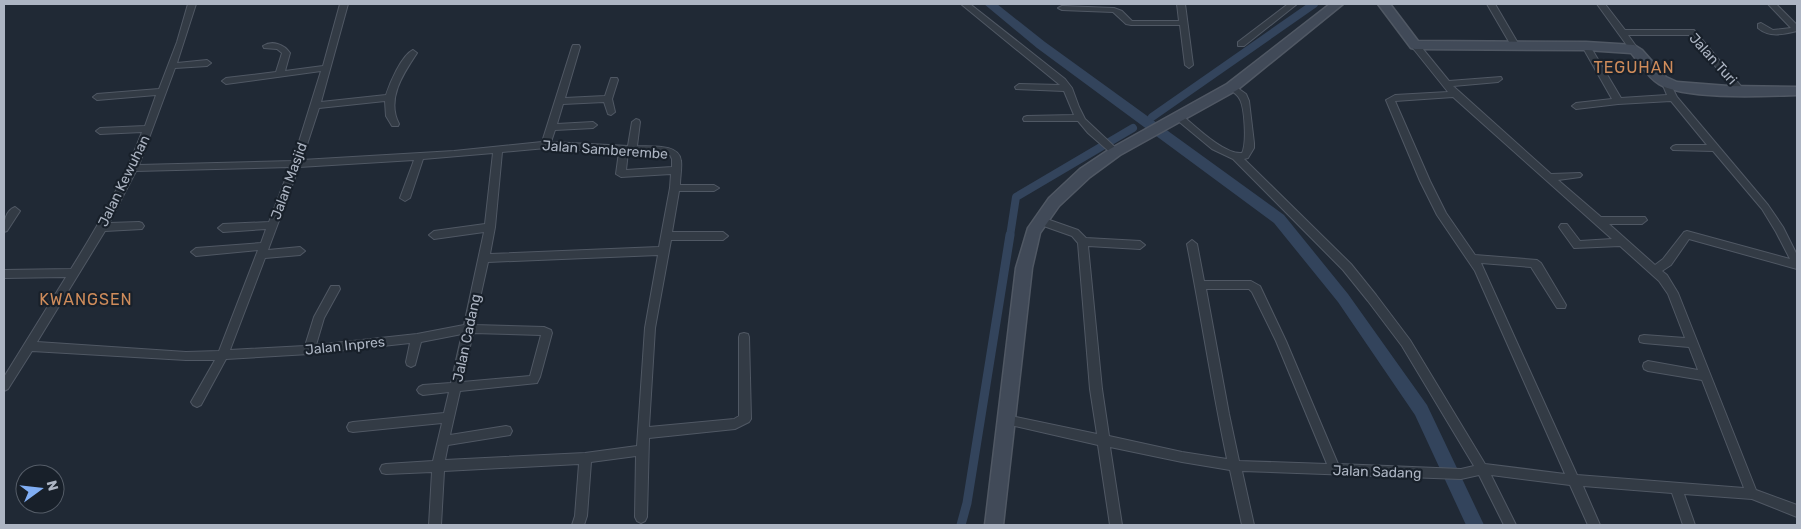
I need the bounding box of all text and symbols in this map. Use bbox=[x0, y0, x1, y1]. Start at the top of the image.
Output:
street label: Jalan Turi bbox=[1685, 30, 1741, 88]
district label: TEGUHAN bbox=[1593, 58, 1675, 77]
street label: Jalan Kewuhan bbox=[95, 132, 153, 230]
street label: Jalan Samberembe bbox=[541, 137, 669, 163]
street label: Jalan Masjid bbox=[267, 140, 311, 222]
district label: KWANGSEN bbox=[39, 290, 133, 309]
street label: Jalan Cadang bbox=[449, 292, 485, 384]
street label: Jalan Inpres bbox=[304, 333, 386, 359]
street label: Jalan Sadang bbox=[1332, 462, 1422, 482]
north arrow bbox=[15, 464, 65, 514]
text: N bbox=[43, 479, 62, 493]

